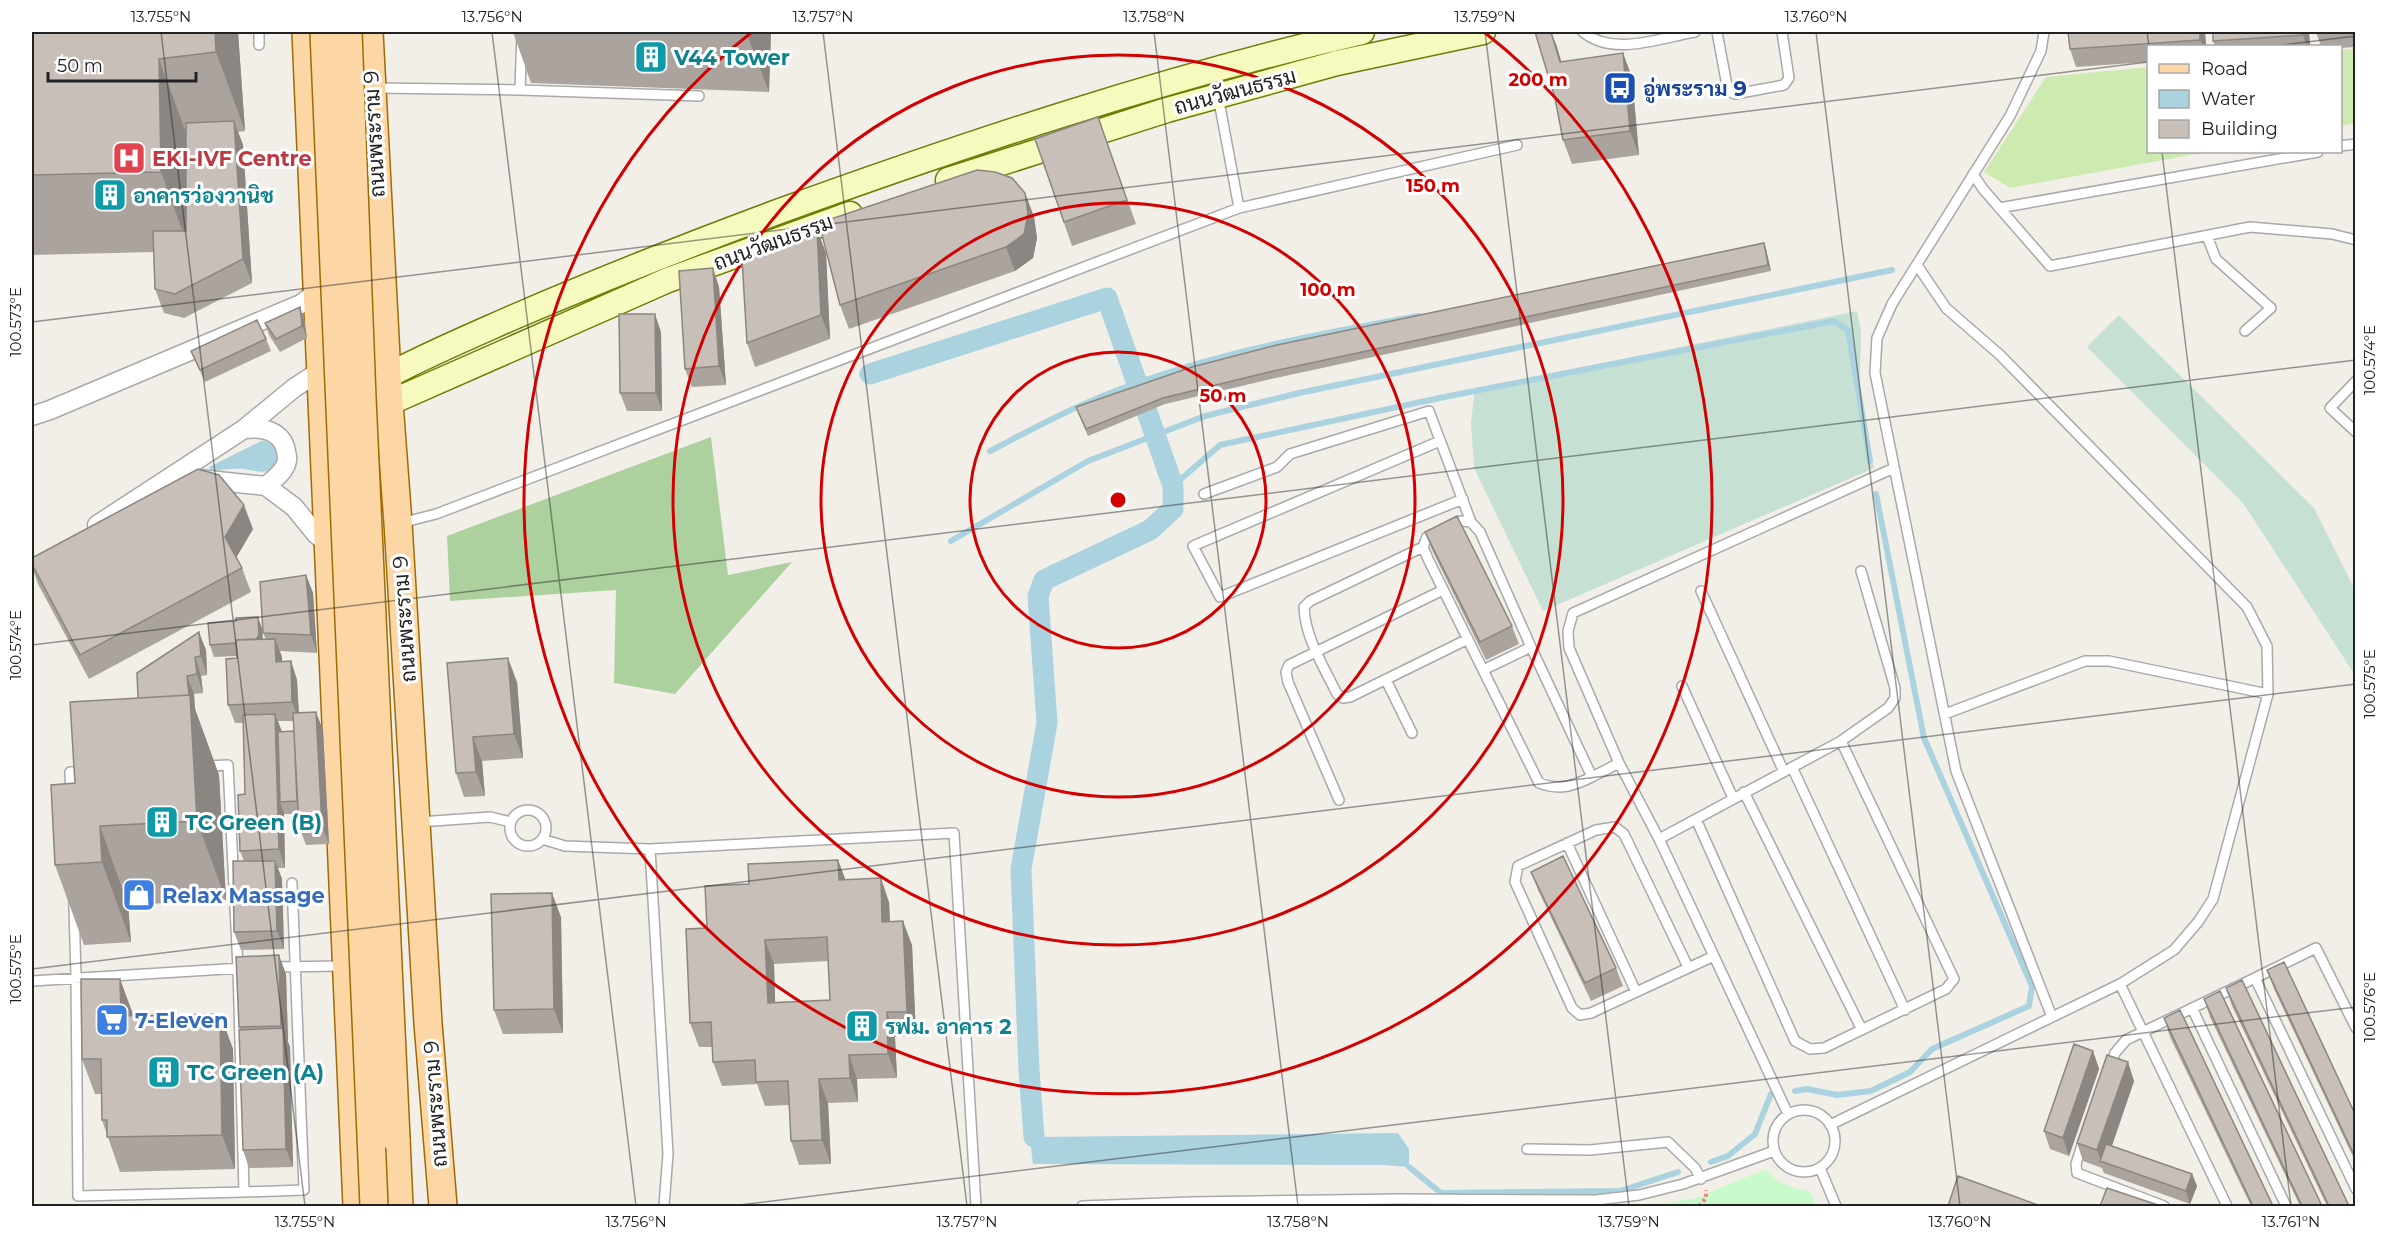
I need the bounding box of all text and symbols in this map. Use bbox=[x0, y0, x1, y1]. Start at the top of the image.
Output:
text: 13.755°N bbox=[131, 7, 191, 26]
text: 13.756°N bbox=[461, 7, 523, 26]
text: 13.757°N bbox=[792, 7, 854, 26]
text: 13.758°N bbox=[1123, 7, 1185, 26]
text: 13.759°N bbox=[1454, 7, 1516, 26]
text: 13.760°N bbox=[1785, 7, 1847, 26]
building icon: V44 Tower bbox=[633, 39, 669, 75]
scale bar bbox=[48, 45, 196, 83]
place label: V44 Tower bbox=[673, 45, 790, 70]
legend bbox=[2147, 45, 2342, 153]
text: 50 m bbox=[57, 55, 103, 77]
text: Road bbox=[2201, 58, 2248, 80]
street label: ถนนวัฒนธรรม bbox=[1171, 63, 1299, 119]
text: 200 m bbox=[1508, 69, 1568, 91]
street label: ถนนพระราม 9 bbox=[358, 70, 390, 198]
bus stop icon: อู่พระราม 9 bbox=[1602, 70, 1638, 106]
place label: อู่พระราม 9 bbox=[1643, 76, 1747, 103]
text: Water bbox=[2201, 88, 2256, 110]
text: Building bbox=[2201, 118, 2278, 140]
hospital icon: EKI-IVF Centre bbox=[111, 140, 147, 176]
place label: EKI-IVF Centre bbox=[152, 146, 312, 171]
text: 150 m bbox=[1406, 175, 1460, 197]
building icon: อาคารว่องวานิช bbox=[92, 177, 128, 213]
place label: อาคารว่องวานิช bbox=[133, 183, 274, 208]
street label: ถนนวัฒนธรรม bbox=[710, 209, 836, 275]
text: 100 m bbox=[1300, 279, 1356, 301]
text: 100.573°E bbox=[6, 287, 25, 357]
text: 100.574°E bbox=[2360, 325, 2379, 395]
text: 50 m bbox=[1200, 385, 1246, 407]
centre of rings bbox=[1108, 490, 1128, 510]
street label: ถนนพระราม 9 bbox=[387, 555, 421, 683]
text: 100.574°E bbox=[6, 610, 25, 680]
text: 100.575°E bbox=[2360, 649, 2379, 719]
building icon: TC Green (B) bbox=[144, 804, 180, 840]
place label: TC Green (B) bbox=[185, 810, 322, 835]
shop icon: Relax Massage bbox=[121, 877, 157, 913]
place label: Relax Massage bbox=[162, 883, 325, 908]
text: 100.575°E bbox=[6, 934, 25, 1004]
text: 100.576°E bbox=[2360, 972, 2379, 1042]
supermarket icon: 7-Eleven bbox=[94, 1002, 130, 1038]
place label: 7-Eleven bbox=[135, 1008, 229, 1033]
building icon: รฟม. อาคาร 2 bbox=[844, 1008, 880, 1044]
place label: รฟม. อาคาร 2 bbox=[885, 1014, 1012, 1039]
street label: ถนนพระราม 9 bbox=[418, 1040, 452, 1168]
building icon: TC Green (A) bbox=[146, 1054, 182, 1090]
place label: TC Green (A) bbox=[187, 1060, 324, 1085]
text: 13.755°N bbox=[275, 1212, 335, 1231]
text: 13.756°N bbox=[605, 1212, 667, 1231]
text: 13.757°N bbox=[936, 1212, 998, 1231]
text: 13.758°N bbox=[1267, 1212, 1329, 1231]
text: 13.759°N bbox=[1598, 1212, 1660, 1231]
text: 13.760°N bbox=[1929, 1212, 1991, 1231]
text: 13.761°N bbox=[2262, 1212, 2320, 1231]

